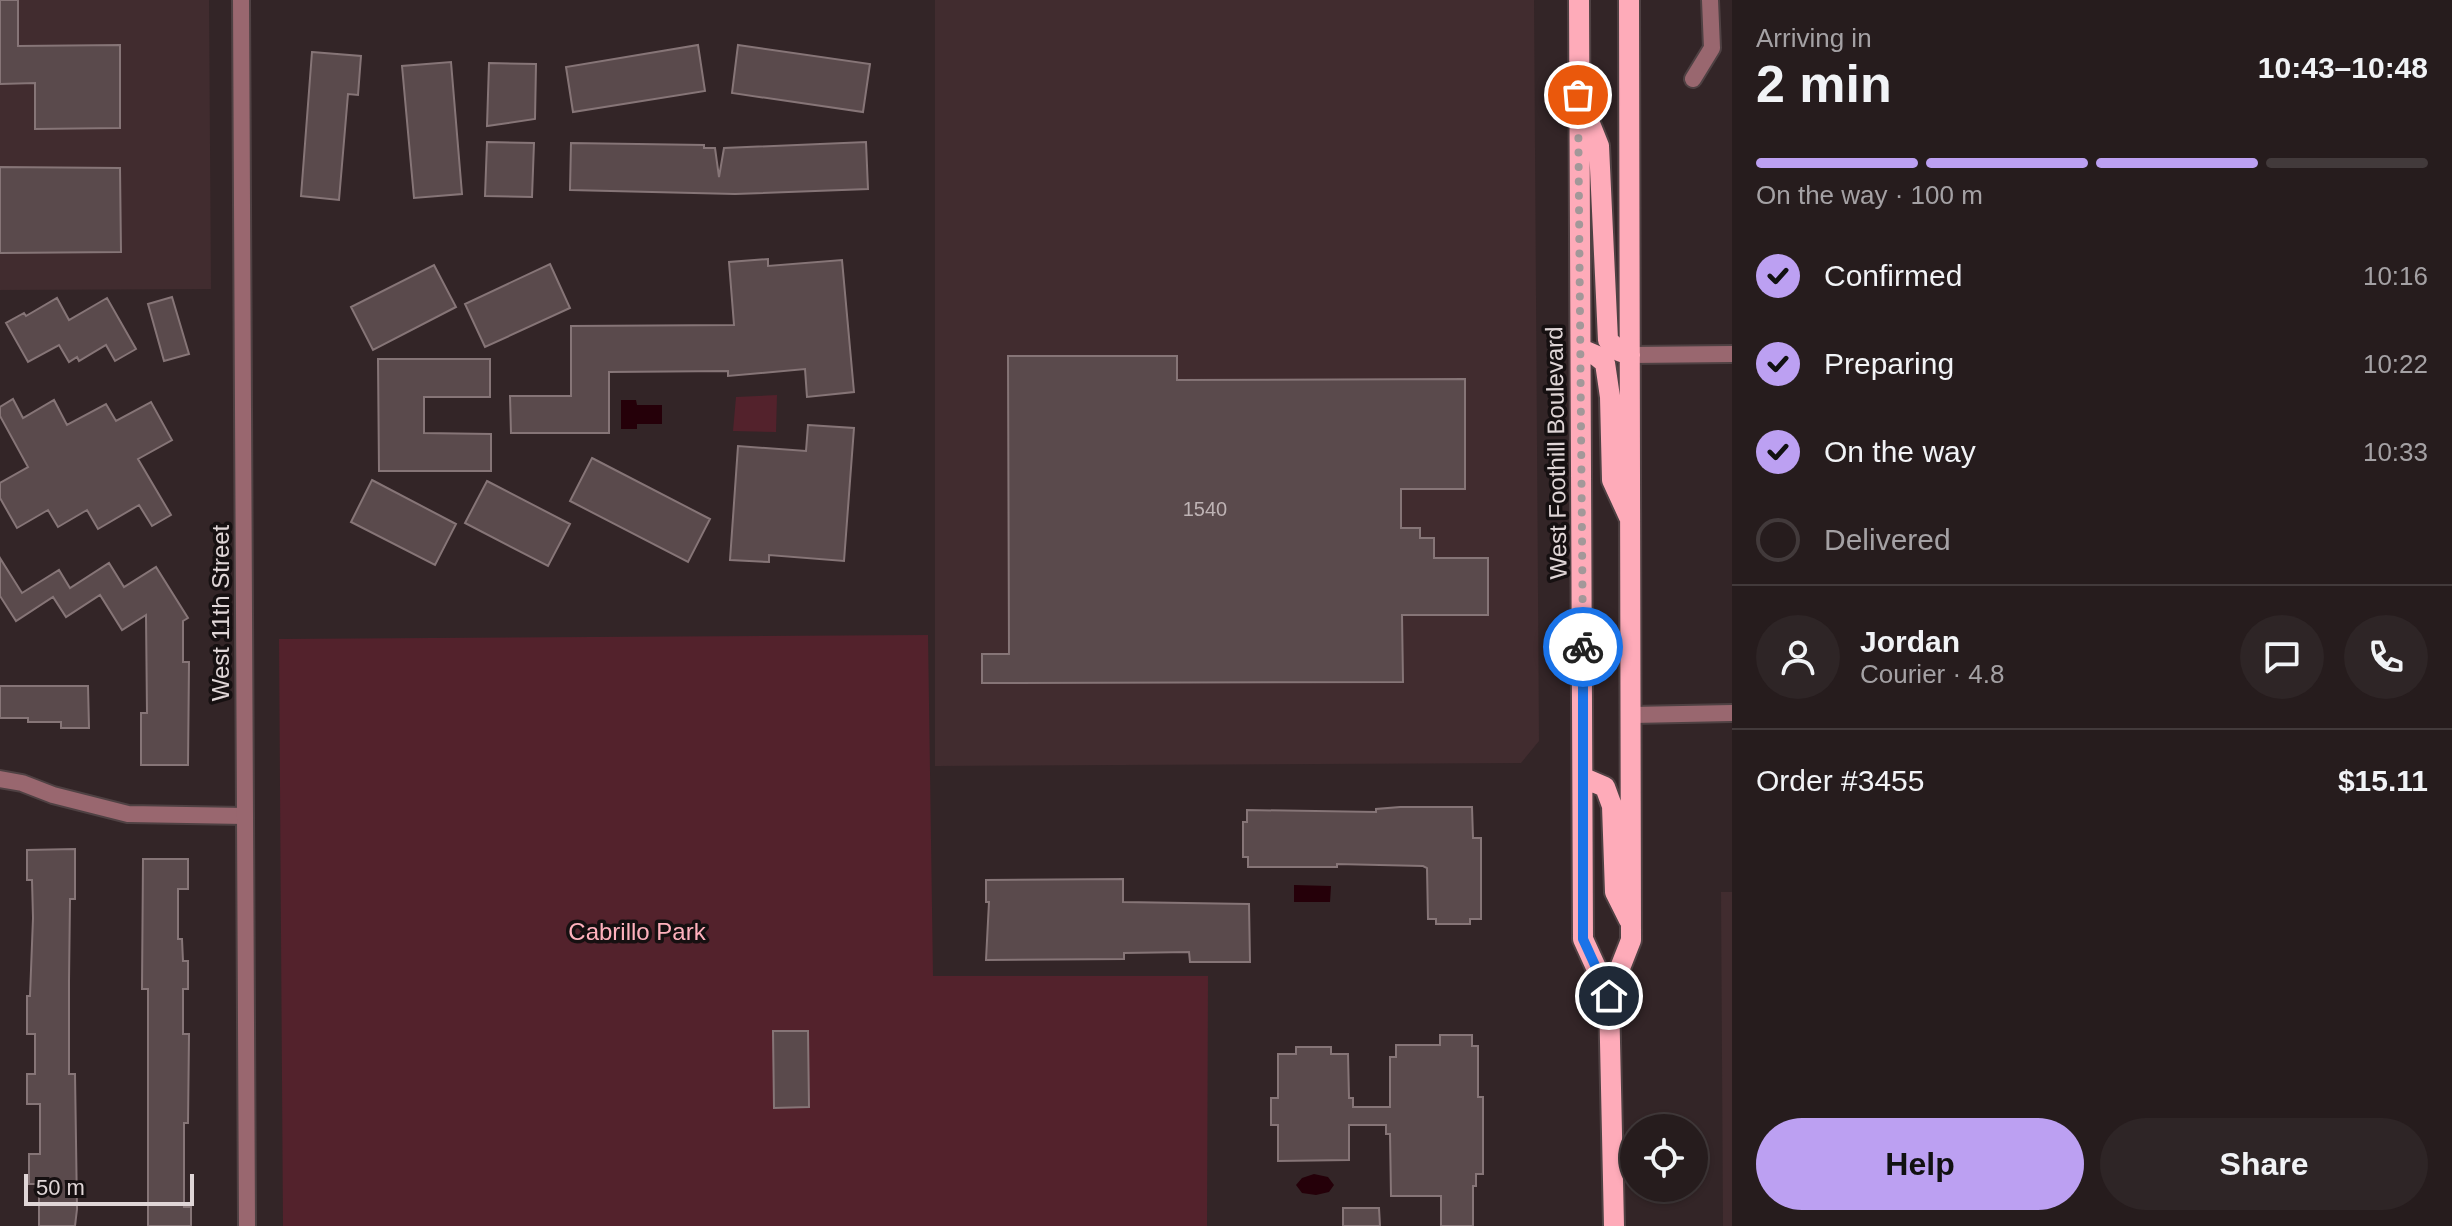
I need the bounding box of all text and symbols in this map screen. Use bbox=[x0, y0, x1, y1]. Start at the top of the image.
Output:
text: Arriving in bbox=[1756, 23, 1872, 53]
text: 10:43–10:48 bbox=[2258, 51, 2428, 84]
text: 2 min bbox=[1756, 55, 1892, 113]
pin bbox=[1544, 61, 1612, 129]
icon: bag bbox=[1556, 73, 1600, 117]
text: On the way · 100 m bbox=[1756, 180, 1983, 210]
icon: check bbox=[1756, 254, 1800, 298]
text: Confirmed bbox=[1824, 259, 1962, 292]
text: 10:16 bbox=[2363, 261, 2428, 291]
street label: West Foothill Boulevard bbox=[1540, 326, 1572, 580]
icon: check bbox=[1756, 342, 1800, 386]
text: Preparing bbox=[1824, 347, 1954, 380]
text: 10:22 bbox=[2363, 349, 2428, 379]
icon: check bbox=[1756, 430, 1800, 474]
text: On the way bbox=[1824, 435, 1976, 468]
text: 10:33 bbox=[2363, 437, 2428, 467]
house number: 1540 bbox=[1183, 498, 1227, 520]
text: Delivered bbox=[1824, 523, 1951, 556]
street label: West 11th Street bbox=[207, 524, 234, 701]
courier bbox=[1543, 607, 1623, 687]
button: person bbox=[1756, 615, 1840, 699]
button: chat bbox=[2240, 615, 2324, 699]
button: phone bbox=[2344, 615, 2428, 699]
icon: bike bbox=[1561, 625, 1605, 669]
text: Jordan bbox=[1860, 625, 1960, 658]
text: Courier · 4.8 bbox=[1860, 659, 2005, 689]
text: Order #3455 bbox=[1756, 764, 1924, 797]
text: $15.11 bbox=[2338, 764, 2428, 797]
park label: Cabrillo Park bbox=[568, 918, 707, 945]
pin bbox=[1575, 962, 1643, 1030]
icon: home bbox=[1587, 974, 1631, 1018]
map controls bbox=[1620, 1114, 1708, 1202]
button: locate bbox=[1620, 1114, 1708, 1202]
button: Help bbox=[1756, 1118, 2084, 1210]
button: Share bbox=[2100, 1118, 2428, 1210]
scale bar bbox=[24, 1170, 194, 1206]
text: 50 m bbox=[36, 1175, 85, 1200]

